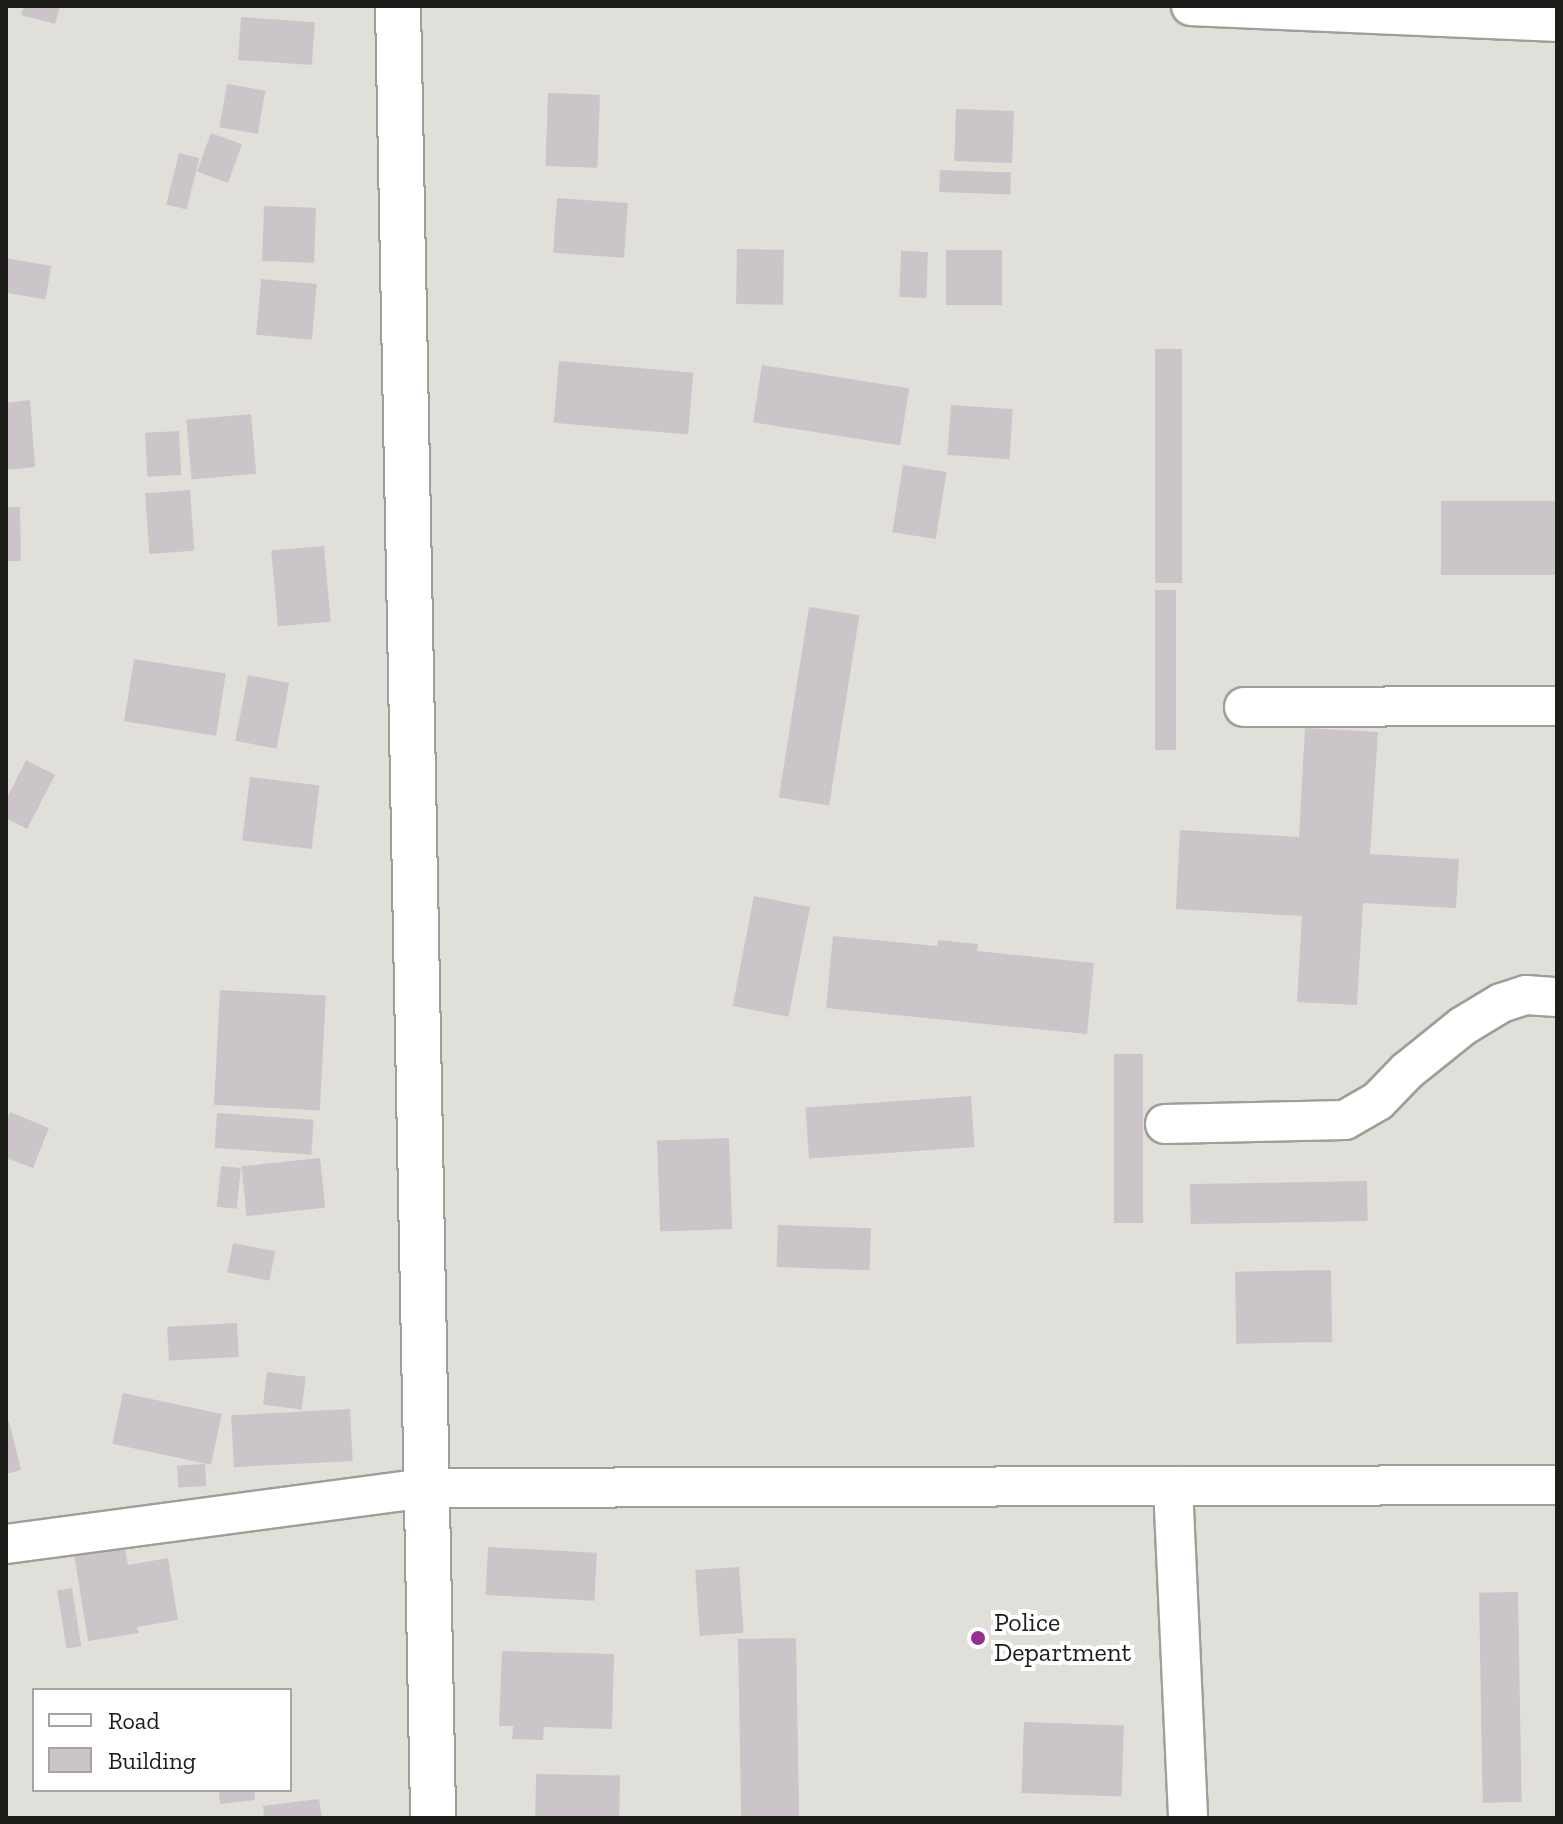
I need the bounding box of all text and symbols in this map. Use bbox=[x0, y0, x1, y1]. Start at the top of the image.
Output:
place label: Police Department bbox=[994, 1607, 1131, 1668]
marker: Police Department bbox=[969, 1629, 987, 1647]
legend bbox=[32, 1688, 292, 1792]
text: Road bbox=[108, 1706, 160, 1735]
text: Building bbox=[108, 1746, 196, 1775]

